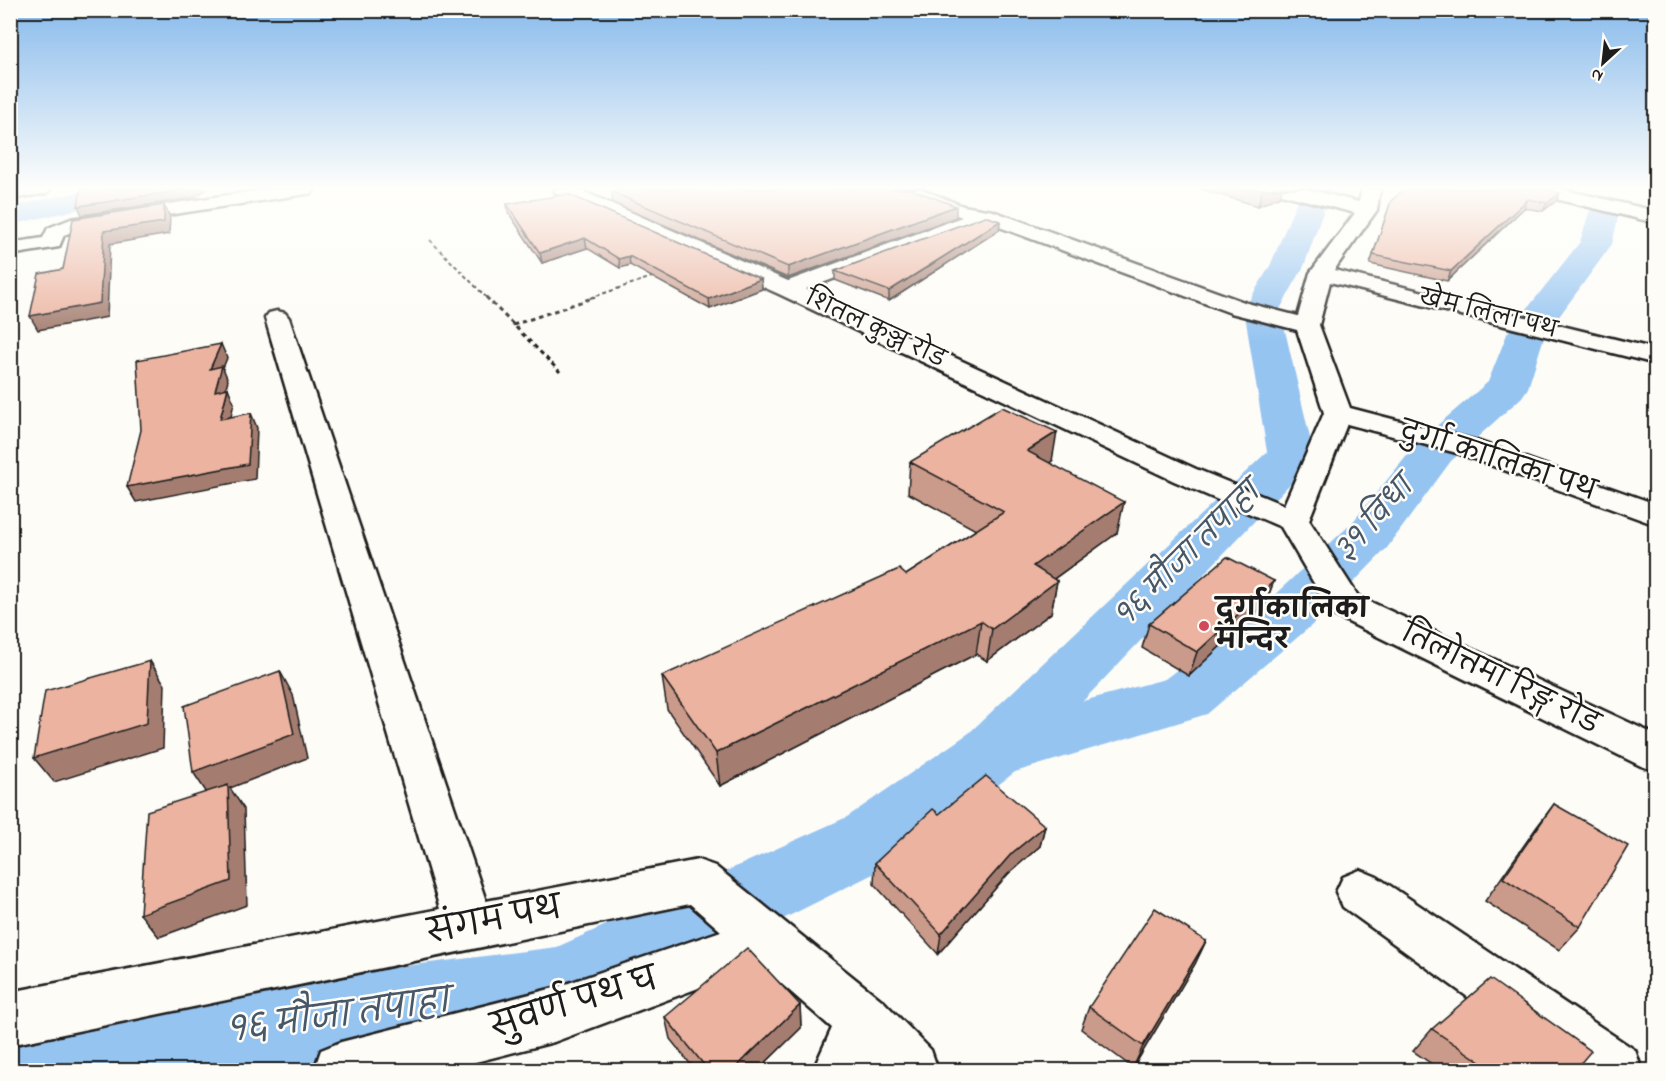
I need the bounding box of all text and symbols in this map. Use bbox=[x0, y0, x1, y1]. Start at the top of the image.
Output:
north arrow bbox=[1573, 33, 1633, 93]
text: N bbox=[1587, 61, 1607, 88]
street label: खेम लिला पथ bbox=[1415, 278, 1563, 348]
street label: शितल कुञ्ज रोड bbox=[799, 279, 954, 377]
street label: दुर्गा कालिका पथ bbox=[1393, 407, 1604, 512]
water label: ३१ विधा bbox=[1324, 461, 1429, 573]
water label: १६ मौजा तपाहा bbox=[1102, 464, 1276, 638]
place label: दुर्गाकालिका मन्दिर bbox=[1214, 586, 1371, 661]
street label: तिलोत्तमा रिङ्ग रोड bbox=[1392, 609, 1610, 746]
marker: दुर्गाकालिका मन्दिर bbox=[1197, 619, 1211, 633]
street label: संगम पथ bbox=[421, 883, 569, 959]
street label: सुवर्ण पथ घ bbox=[482, 951, 666, 1053]
water label: १६ मौजा तपाहा bbox=[222, 969, 461, 1057]

